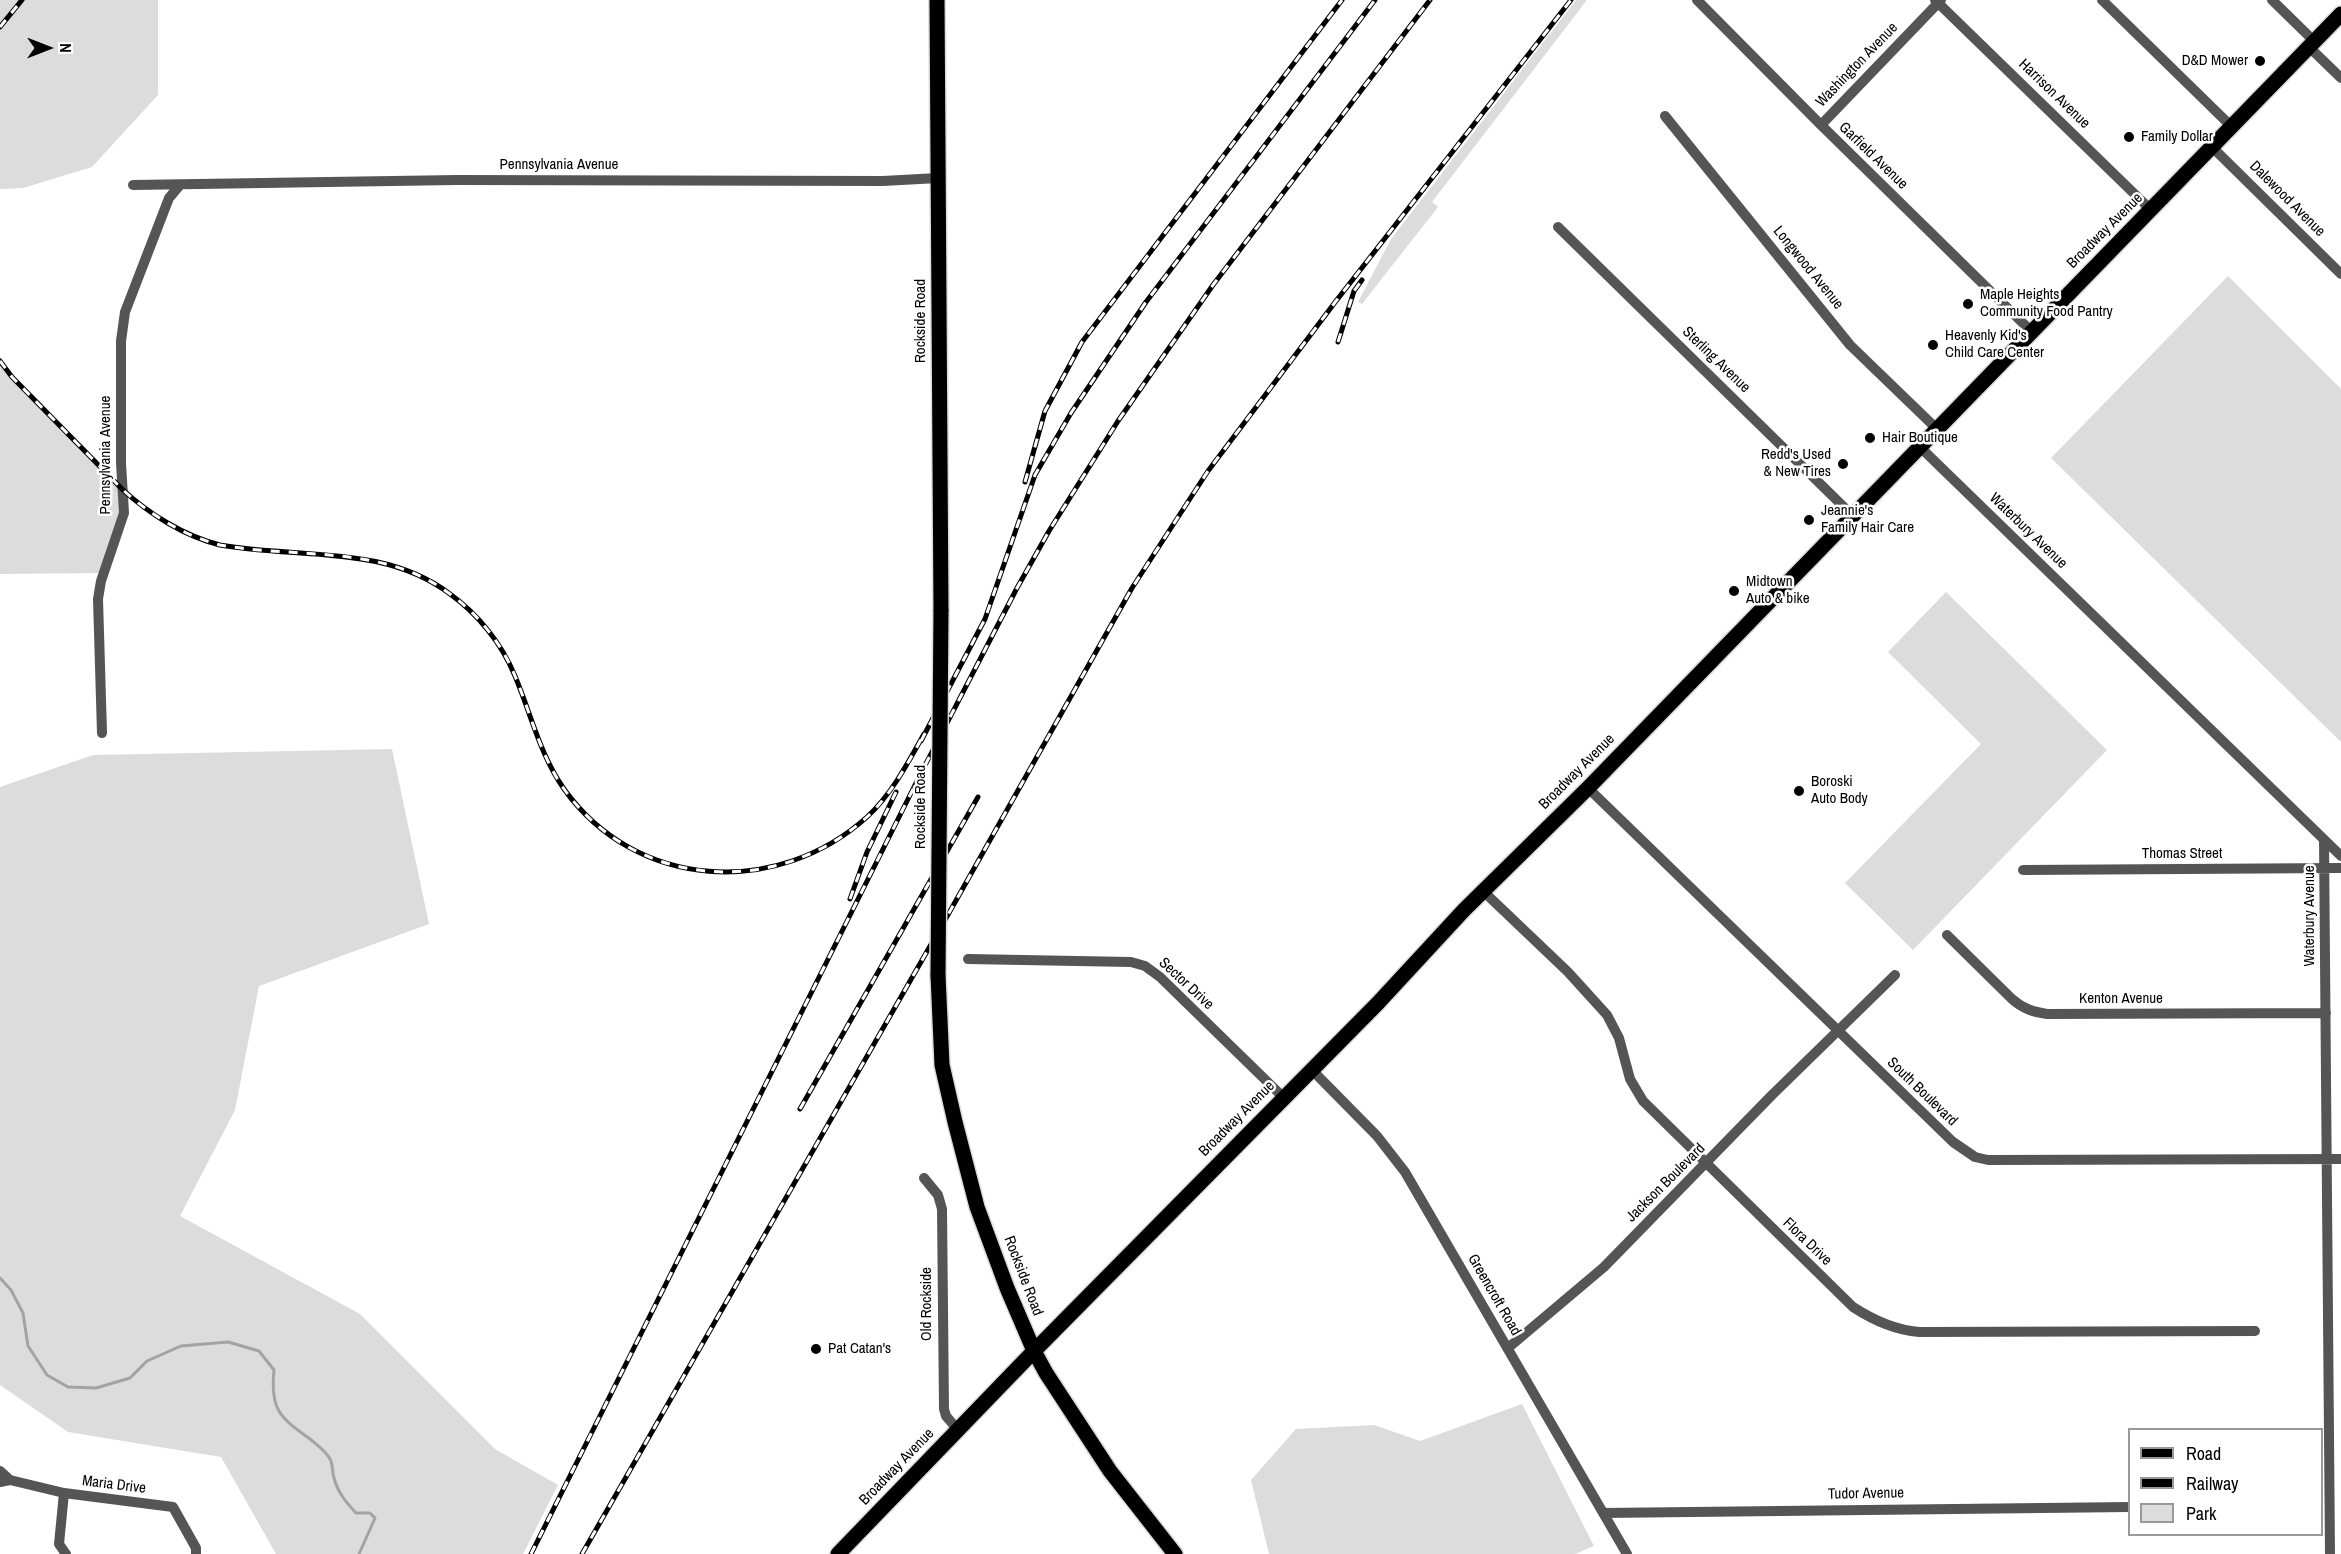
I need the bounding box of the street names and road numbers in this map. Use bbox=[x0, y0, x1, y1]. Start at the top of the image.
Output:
street label: Washington Avenue bbox=[1812, 19, 1902, 111]
street label: Harrison Avenue bbox=[2015, 56, 2093, 132]
street label: Garfield Avenue bbox=[1835, 119, 1911, 193]
street label: Pennsylvania Avenue bbox=[500, 156, 618, 174]
street label: Dalewood Avenue bbox=[2245, 157, 2329, 241]
street label: Broadway Avenue bbox=[2063, 189, 2147, 273]
street label: Longwood Avenue bbox=[1769, 223, 1847, 313]
street label: Rockside Road bbox=[912, 279, 930, 363]
street label: Sterling Avenue bbox=[1678, 323, 1754, 397]
street label: Pennsylvania Avenue bbox=[97, 396, 115, 514]
street label: Waterbury Avenue bbox=[1985, 489, 2071, 573]
street label: Broadway Avenue bbox=[1535, 730, 1619, 814]
street label: Rockside Road bbox=[912, 765, 930, 849]
street label: Thomas Street bbox=[2142, 845, 2222, 863]
street label: Waterbury Avenue bbox=[2301, 865, 2319, 967]
street label: Sector Drive bbox=[1155, 954, 1217, 1014]
street label: Kenton Avenue bbox=[2079, 990, 2163, 1008]
street label: South Boulevard bbox=[1883, 1054, 1961, 1130]
street label: Broadway Avenue bbox=[1195, 1077, 1279, 1161]
street label: Jackson Boulevard bbox=[1623, 1140, 1709, 1226]
street label: Flora Drive bbox=[1779, 1214, 1835, 1270]
street label: Rockside Road bbox=[1000, 1234, 1046, 1318]
street label: Greencroft Road bbox=[1463, 1251, 1525, 1339]
street label: Old Rockside bbox=[918, 1267, 936, 1341]
street label: Broadway Avenue bbox=[856, 1425, 938, 1509]
street label: Maria Drive bbox=[81, 1472, 147, 1498]
street label: Tudor Avenue bbox=[1828, 1484, 1904, 1504]

